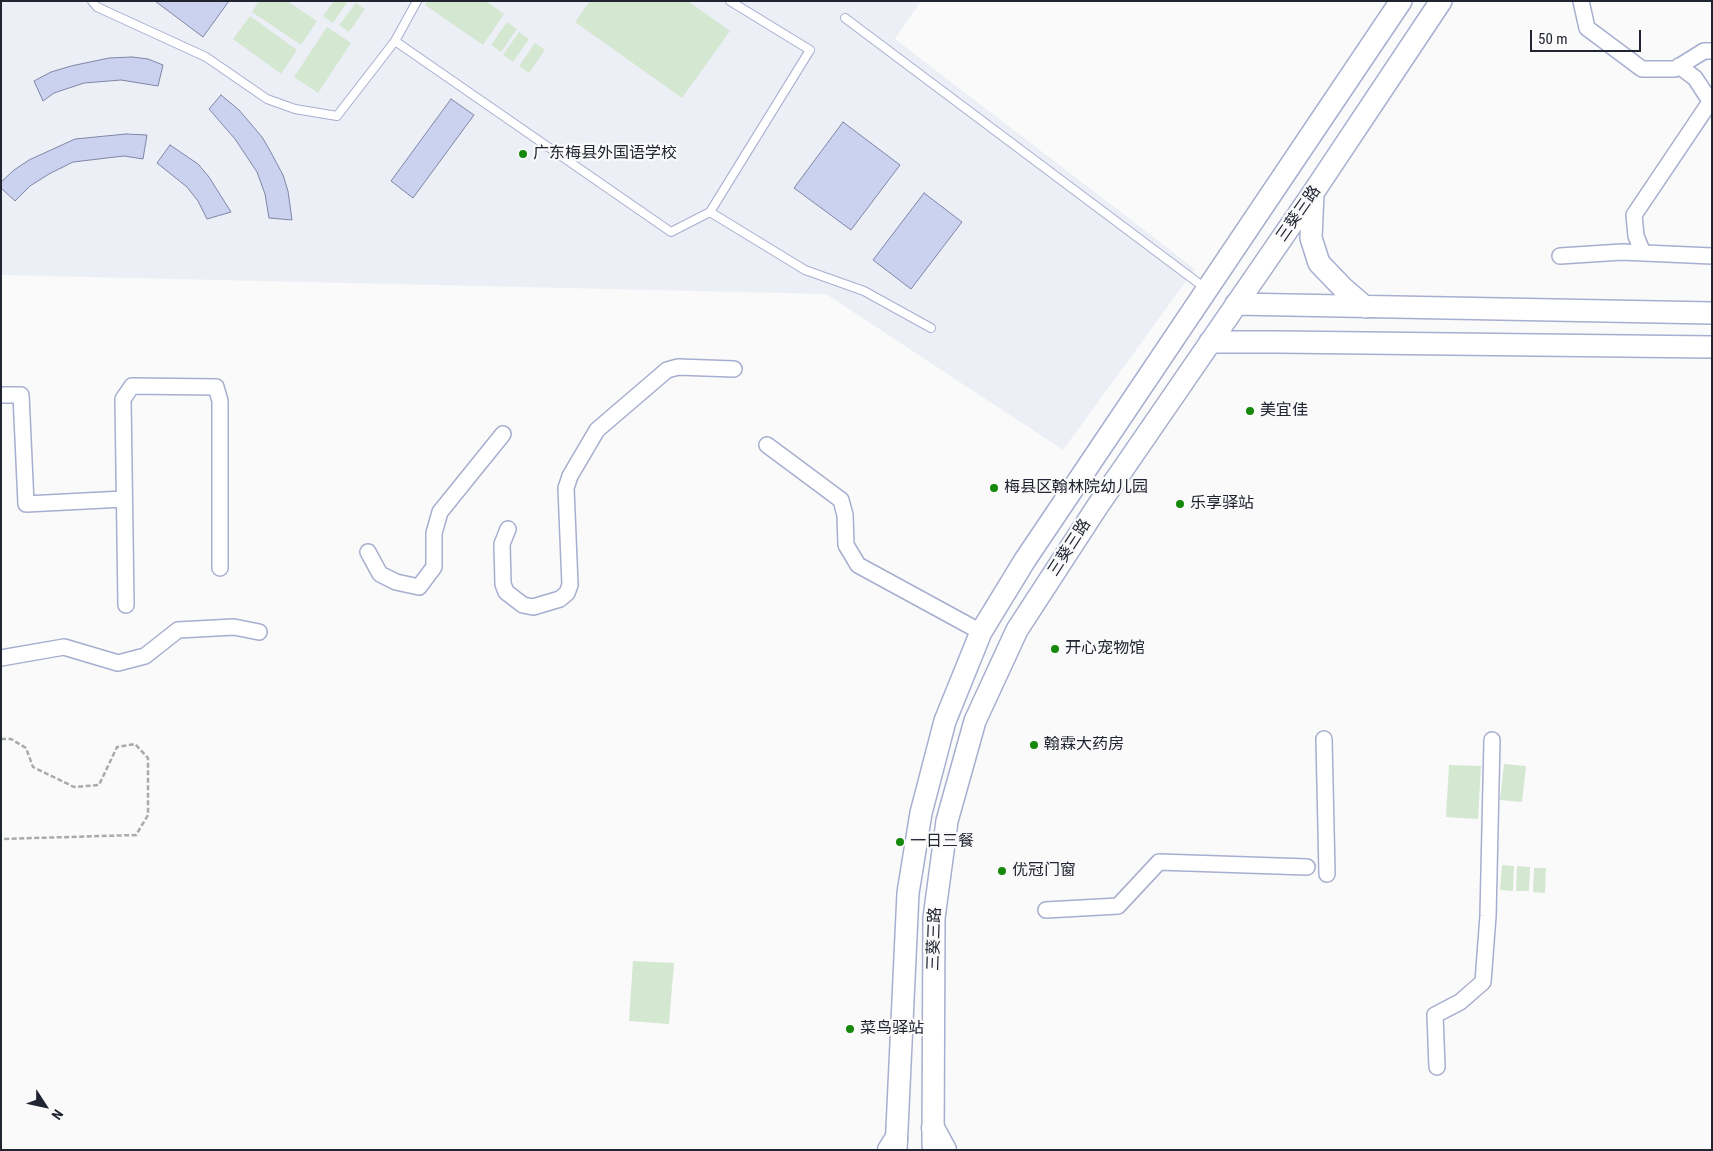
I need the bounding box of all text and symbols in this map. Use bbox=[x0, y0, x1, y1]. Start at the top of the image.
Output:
scale bar bbox=[1533, 20, 1644, 52]
text: 50 m bbox=[1538, 30, 1568, 48]
place label: 广东梅县外国语学校 bbox=[533, 144, 677, 164]
marker: 广东梅县外国语学校 bbox=[517, 148, 529, 160]
street label: 三葵三路 bbox=[1273, 182, 1325, 246]
place label: 美宜佳 bbox=[1260, 401, 1308, 421]
marker: 美宜佳 bbox=[1244, 405, 1256, 417]
place label: 梅县区翰林院幼儿园 bbox=[1004, 478, 1148, 498]
marker: 梅县区翰林院幼儿园 bbox=[988, 482, 1000, 494]
place label: 乐享驿站 bbox=[1190, 494, 1254, 514]
marker: 乐享驿站 bbox=[1174, 498, 1186, 510]
street label: 三葵三路 bbox=[1045, 516, 1095, 580]
place label: 开心宠物馆 bbox=[1065, 639, 1145, 659]
marker: 开心宠物馆 bbox=[1049, 643, 1061, 655]
place label: 翰霖大药房 bbox=[1044, 735, 1124, 755]
marker: 翰霖大药房 bbox=[1028, 739, 1040, 751]
place label: 一日三餐 bbox=[910, 832, 974, 852]
marker: 一日三餐 bbox=[894, 836, 906, 848]
place label: 优冠门窗 bbox=[1012, 861, 1076, 881]
marker: 优冠门窗 bbox=[996, 865, 1008, 877]
street label: 三葵三路 bbox=[924, 907, 946, 971]
place label: 菜鸟驿站 bbox=[860, 1019, 924, 1039]
marker: 菜鸟驿站 bbox=[844, 1023, 856, 1035]
north arrow bbox=[20, 1081, 70, 1131]
text: N bbox=[48, 1106, 66, 1123]

